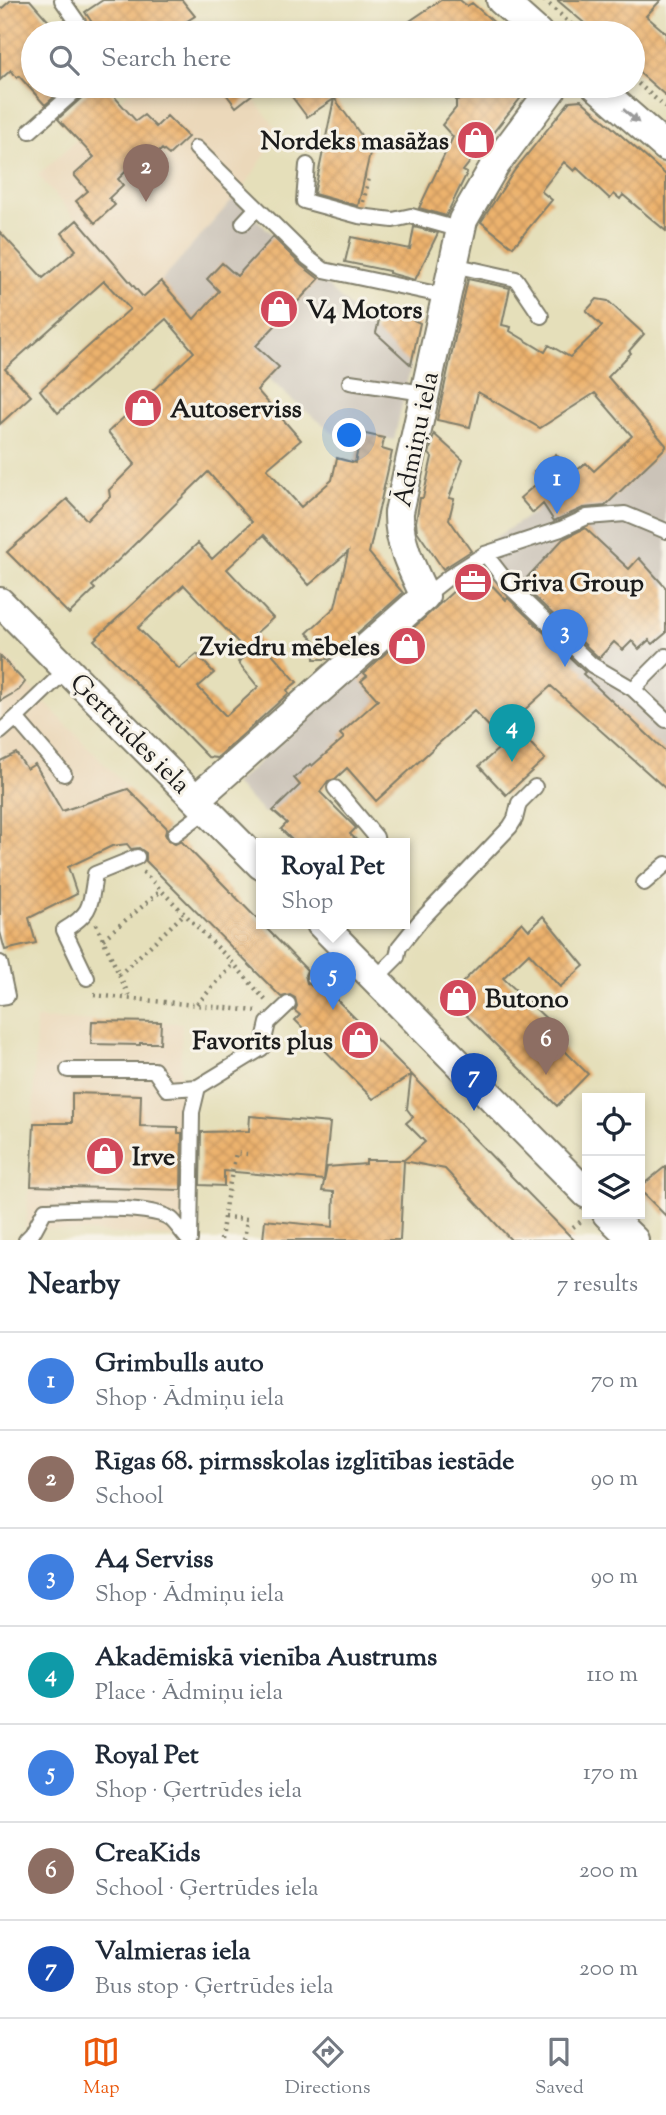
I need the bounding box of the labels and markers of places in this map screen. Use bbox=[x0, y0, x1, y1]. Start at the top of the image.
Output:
shop icon: Nordeks masāžas bbox=[455, 119, 497, 161]
place label: Nordeks masāžas bbox=[261, 124, 449, 161]
pin: 2 bbox=[123, 144, 169, 202]
shop icon: V4 Motors bbox=[258, 288, 300, 330]
place label: V4 Motors bbox=[306, 293, 422, 330]
shop icon: Autoserviss bbox=[122, 387, 164, 429]
place label: Autoserviss bbox=[170, 392, 302, 429]
pin: 1 bbox=[534, 456, 580, 514]
office icon: Griva Group bbox=[452, 561, 494, 603]
place label: Griva Group bbox=[500, 566, 644, 603]
pin: 3 bbox=[542, 609, 588, 667]
shop icon: Zviedru mēbeles bbox=[386, 625, 428, 667]
place label: Zviedru mēbeles bbox=[199, 630, 380, 667]
pin: 4 bbox=[489, 704, 535, 762]
pin: 5 bbox=[310, 952, 356, 1010]
shop icon: Butono bbox=[437, 977, 479, 1019]
place label: Butono bbox=[485, 982, 569, 1019]
pin: 6 bbox=[523, 1017, 569, 1075]
shop icon: Favorīts plus bbox=[339, 1019, 381, 1061]
place label: Favorīts plus bbox=[192, 1024, 333, 1061]
pin: 7 bbox=[451, 1053, 497, 1111]
shop icon: Irve bbox=[84, 1135, 126, 1177]
place label: Irve bbox=[132, 1140, 175, 1177]

